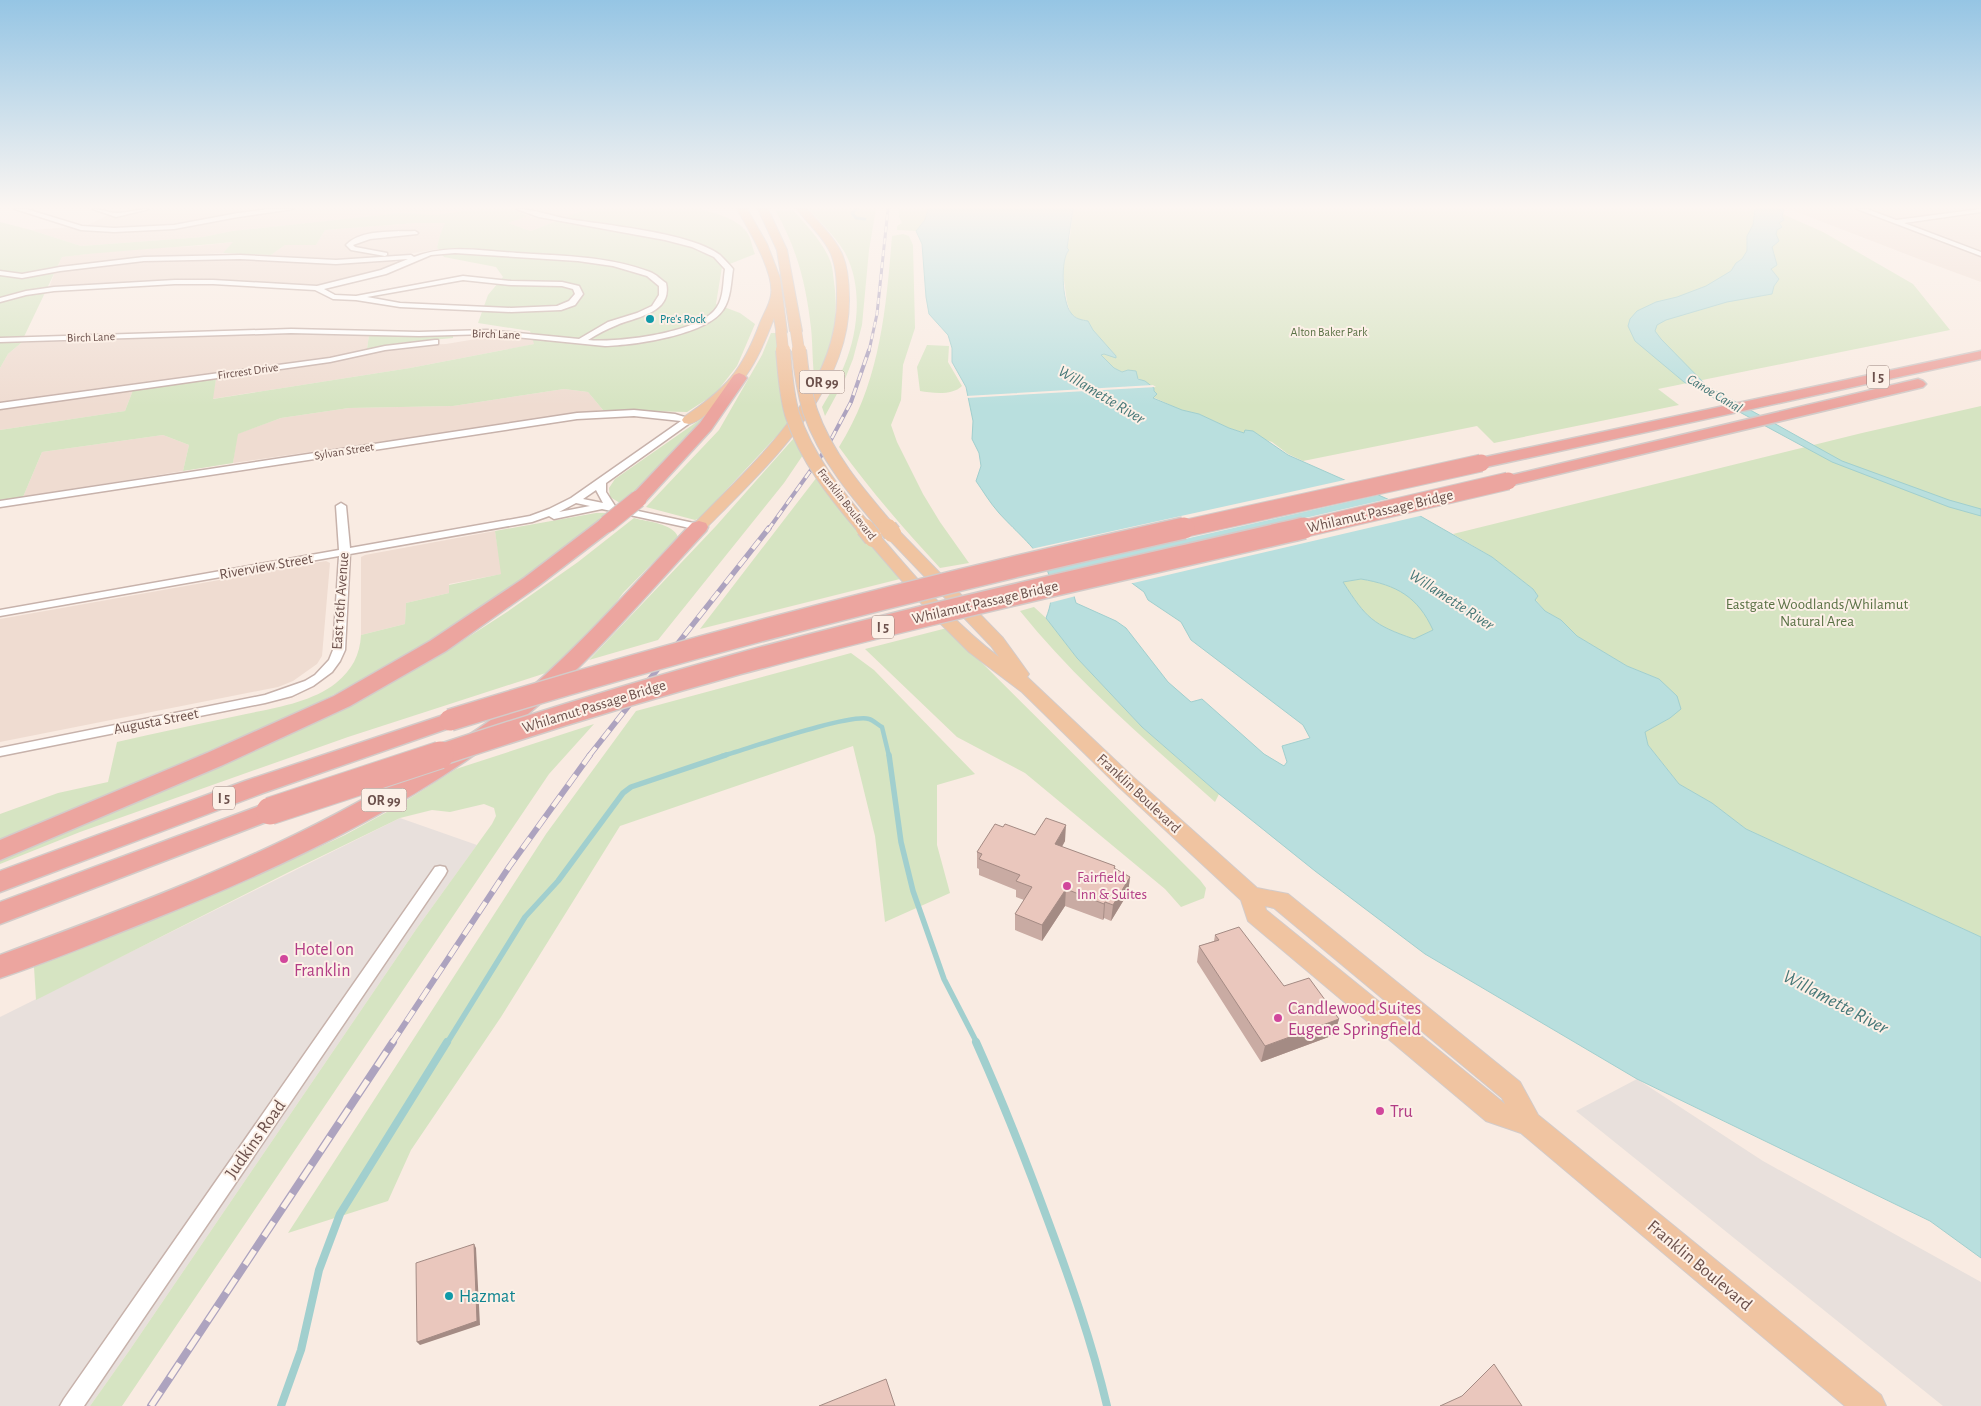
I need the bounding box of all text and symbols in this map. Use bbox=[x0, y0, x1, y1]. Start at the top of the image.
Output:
marker: Pre's Rock bbox=[644, 313, 656, 325]
place label: Pre's Rock bbox=[660, 313, 706, 325]
park label: Alton Baker Park bbox=[1291, 326, 1368, 338]
street label: Birch Lane bbox=[472, 327, 520, 341]
street label: Birch Lane bbox=[67, 330, 115, 344]
street label: Fircrest Drive bbox=[217, 361, 279, 381]
water label: Willamette River bbox=[1055, 363, 1148, 427]
road number: I 5 bbox=[1867, 366, 1889, 388]
road number: OR 99 bbox=[800, 371, 844, 394]
water label: Canoe Canal bbox=[1685, 372, 1745, 416]
street label: Sylvan Street bbox=[313, 440, 375, 463]
street label: Franklin Boulevard bbox=[816, 466, 878, 542]
street label: Whilamut Passage Bridge bbox=[1306, 487, 1455, 536]
street label: Riverview Street bbox=[218, 551, 314, 582]
street label: East 16th Avenue bbox=[330, 552, 351, 650]
water label: Willamette River bbox=[1406, 567, 1497, 634]
street label: Whilamut Passage Bridge bbox=[911, 578, 1060, 627]
park label: Eastgate Woodlands/Whilamut Natural Area bbox=[1726, 597, 1908, 629]
road number: I 5 bbox=[872, 616, 894, 638]
street label: Whilamut Passage Bridge bbox=[520, 677, 668, 736]
street label: Augusta Street bbox=[112, 706, 200, 737]
street label: Franklin Boulevard bbox=[1094, 751, 1184, 836]
road number: I 5 bbox=[213, 786, 235, 810]
road number: OR 99 bbox=[362, 788, 406, 812]
place label: Fairfield Inn & Suites bbox=[1077, 870, 1147, 902]
marker: Fairfield Inn & Suites bbox=[1061, 880, 1073, 892]
place label: Hotel on Franklin bbox=[294, 941, 354, 980]
marker: Hotel on Franklin bbox=[278, 953, 290, 965]
water label: Willamette River bbox=[1780, 967, 1892, 1038]
place label: Candlewood Suites Eugene Springfield bbox=[1288, 1000, 1421, 1039]
marker: Candlewood Suites Eugene Springfield bbox=[1272, 1012, 1284, 1024]
street label: Judkins Road bbox=[222, 1097, 289, 1182]
place label: Tru bbox=[1390, 1103, 1413, 1121]
marker: Tru bbox=[1374, 1105, 1386, 1117]
street label: Franklin Boulevard bbox=[1644, 1217, 1755, 1315]
place label: Hazmat bbox=[459, 1288, 515, 1306]
marker: Hazmat bbox=[443, 1290, 455, 1302]

